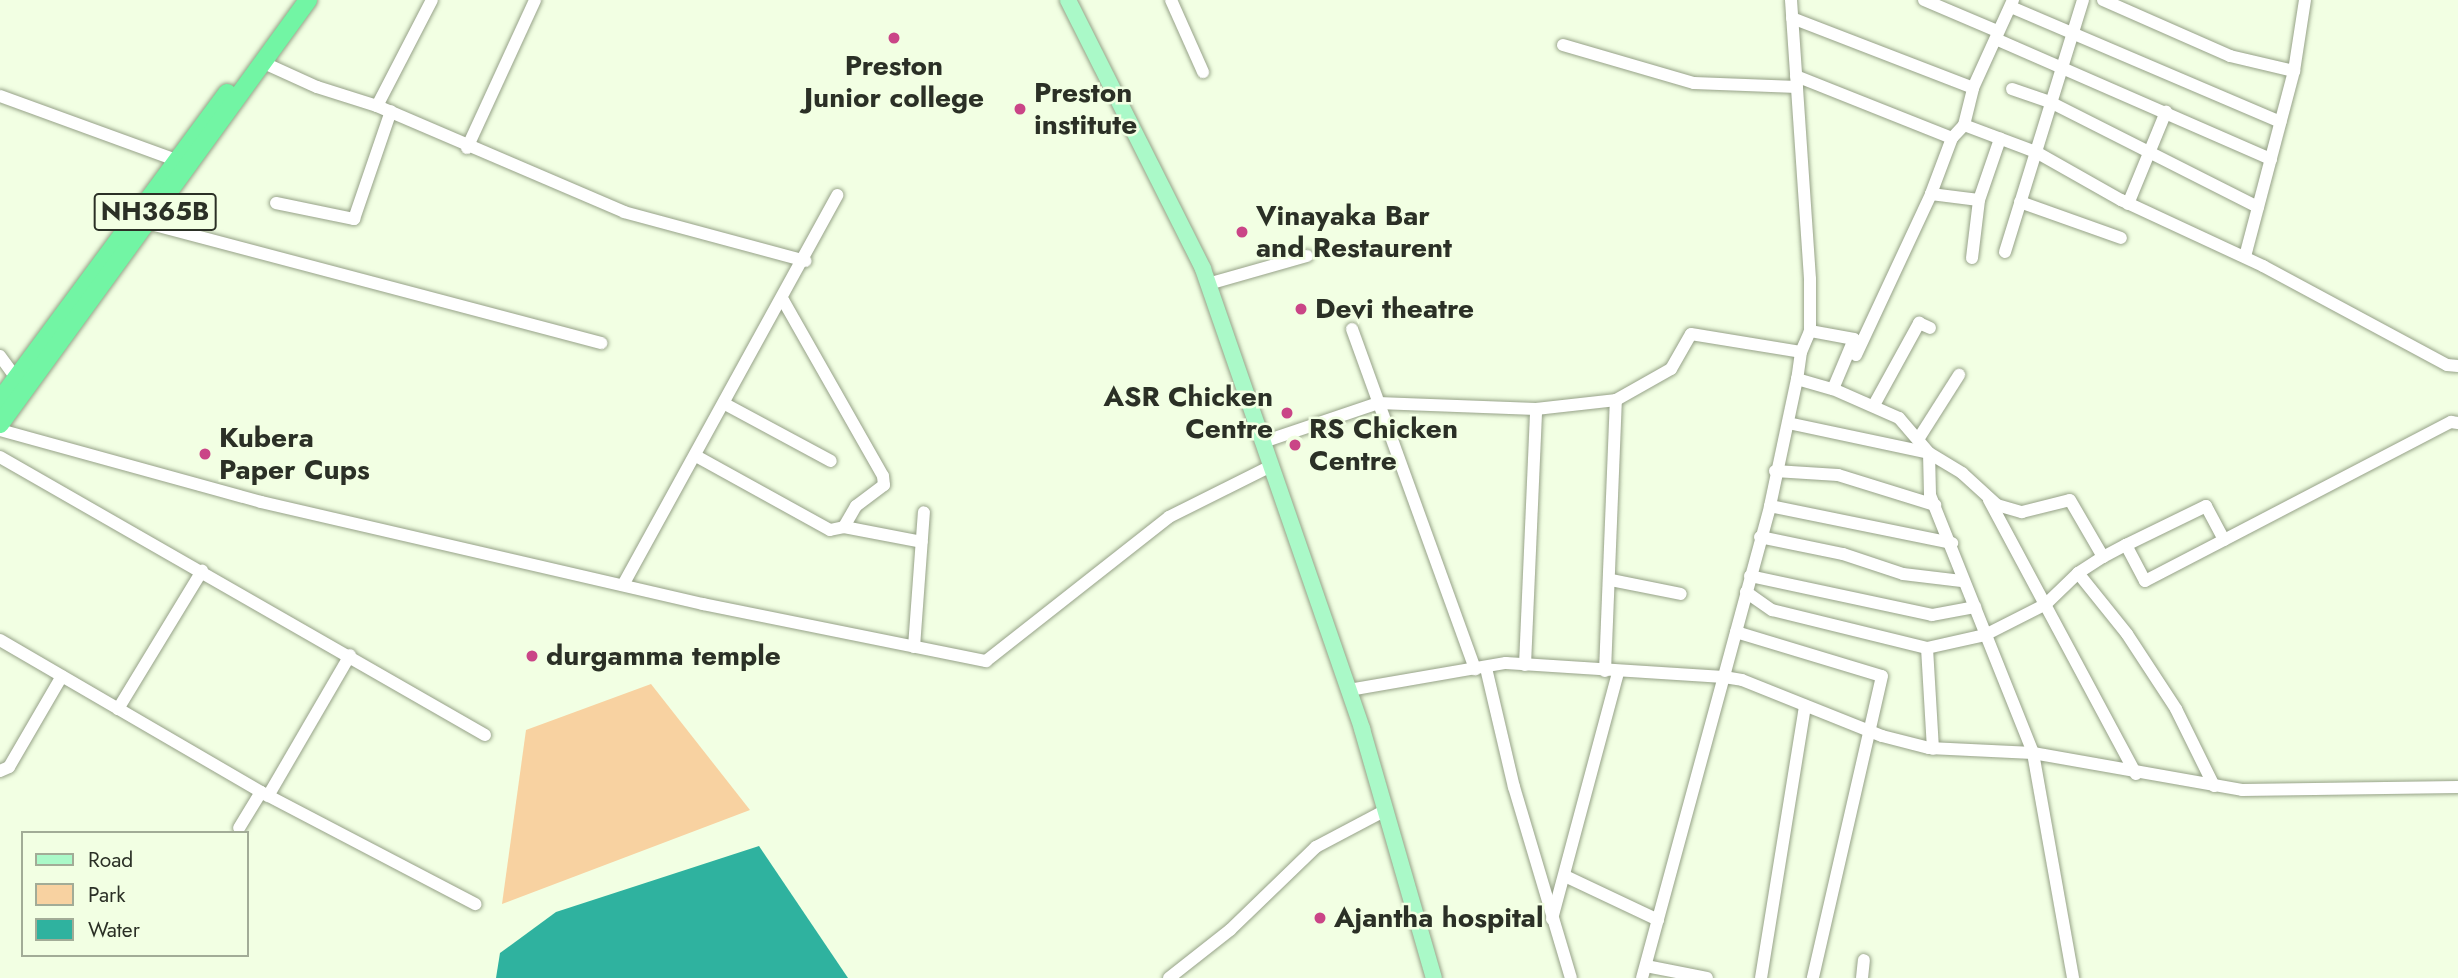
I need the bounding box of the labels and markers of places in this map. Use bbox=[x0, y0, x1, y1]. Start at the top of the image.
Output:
marker: Preston Junior college bbox=[886, 30, 902, 46]
place label: Preston Junior college bbox=[804, 49, 984, 115]
place label: Preston institute bbox=[1034, 76, 1137, 142]
marker: Preston institute bbox=[1012, 101, 1028, 117]
place label: Vinayaka Bar and Restaurent bbox=[1256, 199, 1452, 265]
marker: Vinayaka Bar and Restaurent bbox=[1234, 224, 1250, 240]
place label: Devi theatre bbox=[1315, 292, 1474, 326]
marker: Devi theatre bbox=[1293, 301, 1309, 317]
place label: ASR Chicken Centre bbox=[1103, 380, 1273, 446]
marker: ASR Chicken Centre bbox=[1279, 405, 1295, 421]
place label: RS Chicken Centre bbox=[1309, 412, 1458, 478]
place label: Kubera Paper Cups bbox=[219, 421, 370, 487]
marker: RS Chicken Centre bbox=[1287, 437, 1303, 453]
marker: Kubera Paper Cups bbox=[197, 446, 213, 462]
place label: durgamma temple bbox=[546, 639, 781, 673]
marker: durgamma temple bbox=[524, 648, 540, 664]
place label: Ajantha hospital bbox=[1334, 901, 1543, 935]
marker: Ajantha hospital bbox=[1312, 910, 1328, 926]

